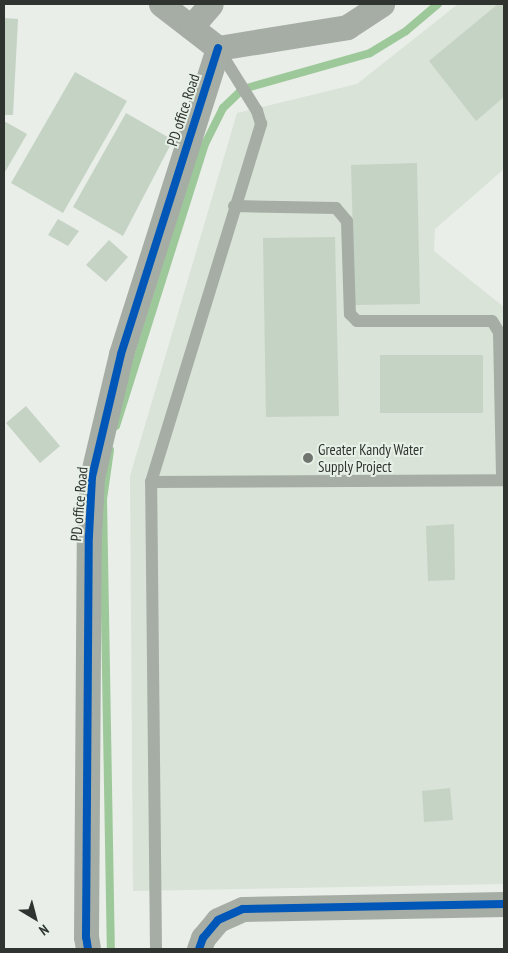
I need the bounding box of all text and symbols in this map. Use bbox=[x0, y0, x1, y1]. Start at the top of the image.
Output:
street label: PD office Road bbox=[163, 72, 203, 148]
place label: Greater Kandy Water Supply Project bbox=[318, 440, 424, 475]
marker: Greater Kandy Water Supply Project bbox=[302, 452, 314, 464]
street label: PD office Road bbox=[67, 466, 91, 542]
north arrow bbox=[10, 893, 60, 943]
text: N bbox=[36, 921, 52, 939]

